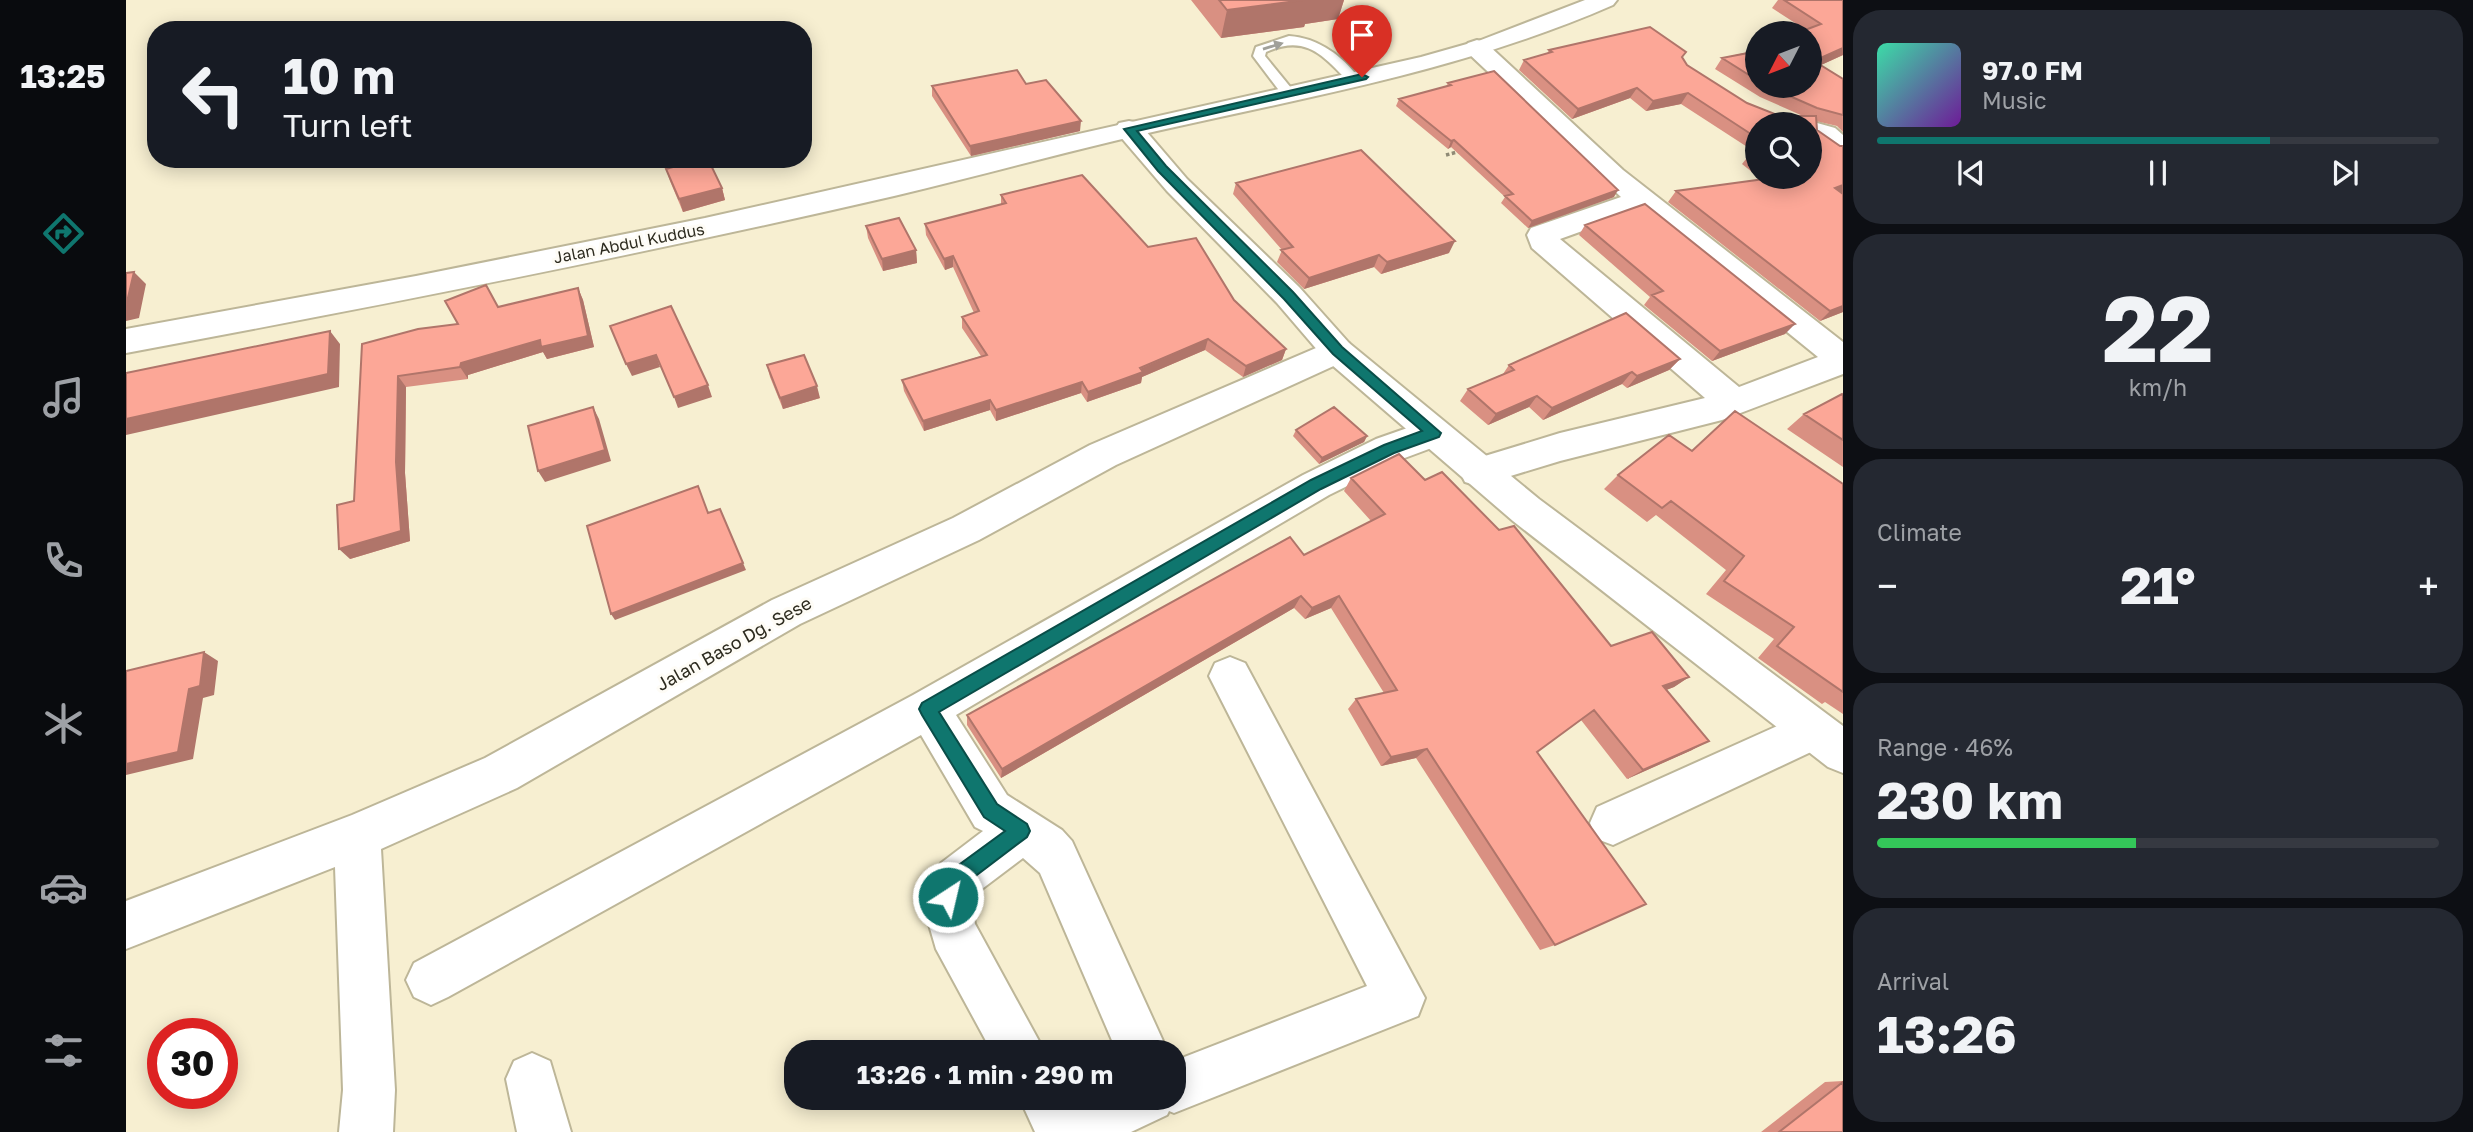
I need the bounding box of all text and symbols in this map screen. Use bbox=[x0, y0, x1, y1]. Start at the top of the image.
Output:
pin bbox=[1332, 5, 1392, 77]
icon: arrive bbox=[1343, 16, 1381, 54]
north arrow bbox=[1745, 21, 1822, 98]
map controls bbox=[1745, 21, 1822, 189]
one-way arrow bbox=[1263, 40, 1284, 50]
text: 10 m bbox=[283, 46, 395, 105]
icon: left bbox=[168, 49, 259, 140]
text: 97.0 FM bbox=[1982, 55, 2083, 86]
text: 13:25 bbox=[20, 57, 106, 95]
text: Music bbox=[1982, 86, 2047, 114]
text: Turn left bbox=[283, 106, 412, 144]
button: search bbox=[1745, 112, 1822, 189]
icon: previous bbox=[1952, 154, 1990, 192]
icon: pause bbox=[2139, 154, 2177, 192]
icon: next bbox=[2326, 154, 2364, 192]
icon: directions bbox=[39, 209, 88, 258]
street label: Jalan Abdul Kuddus bbox=[552, 219, 706, 267]
text: 22 bbox=[2102, 273, 2214, 382]
icon: music bbox=[39, 373, 88, 422]
text: km/h bbox=[2129, 373, 2187, 401]
text: Climate bbox=[1877, 518, 1962, 546]
icon: phone bbox=[39, 536, 88, 585]
text: 21° bbox=[2120, 553, 2196, 615]
text: − bbox=[1877, 563, 1898, 608]
text: + bbox=[2418, 563, 2439, 608]
street label: Jalan Baso Dg. Sese bbox=[652, 591, 815, 695]
icon: climate bbox=[39, 699, 88, 748]
text: Range · 46% bbox=[1877, 733, 2013, 761]
text: 230 km bbox=[1877, 768, 2063, 830]
position arrow bbox=[911, 860, 985, 934]
icon: car bbox=[39, 863, 88, 912]
text: Arrival bbox=[1877, 967, 1949, 995]
text: 13:26 bbox=[1877, 1002, 2017, 1064]
speed limit sign: 30 bbox=[147, 1018, 238, 1109]
icon: filters bbox=[39, 1026, 88, 1075]
text: 13:26 · 1 min · 290 m bbox=[857, 1059, 1113, 1090]

